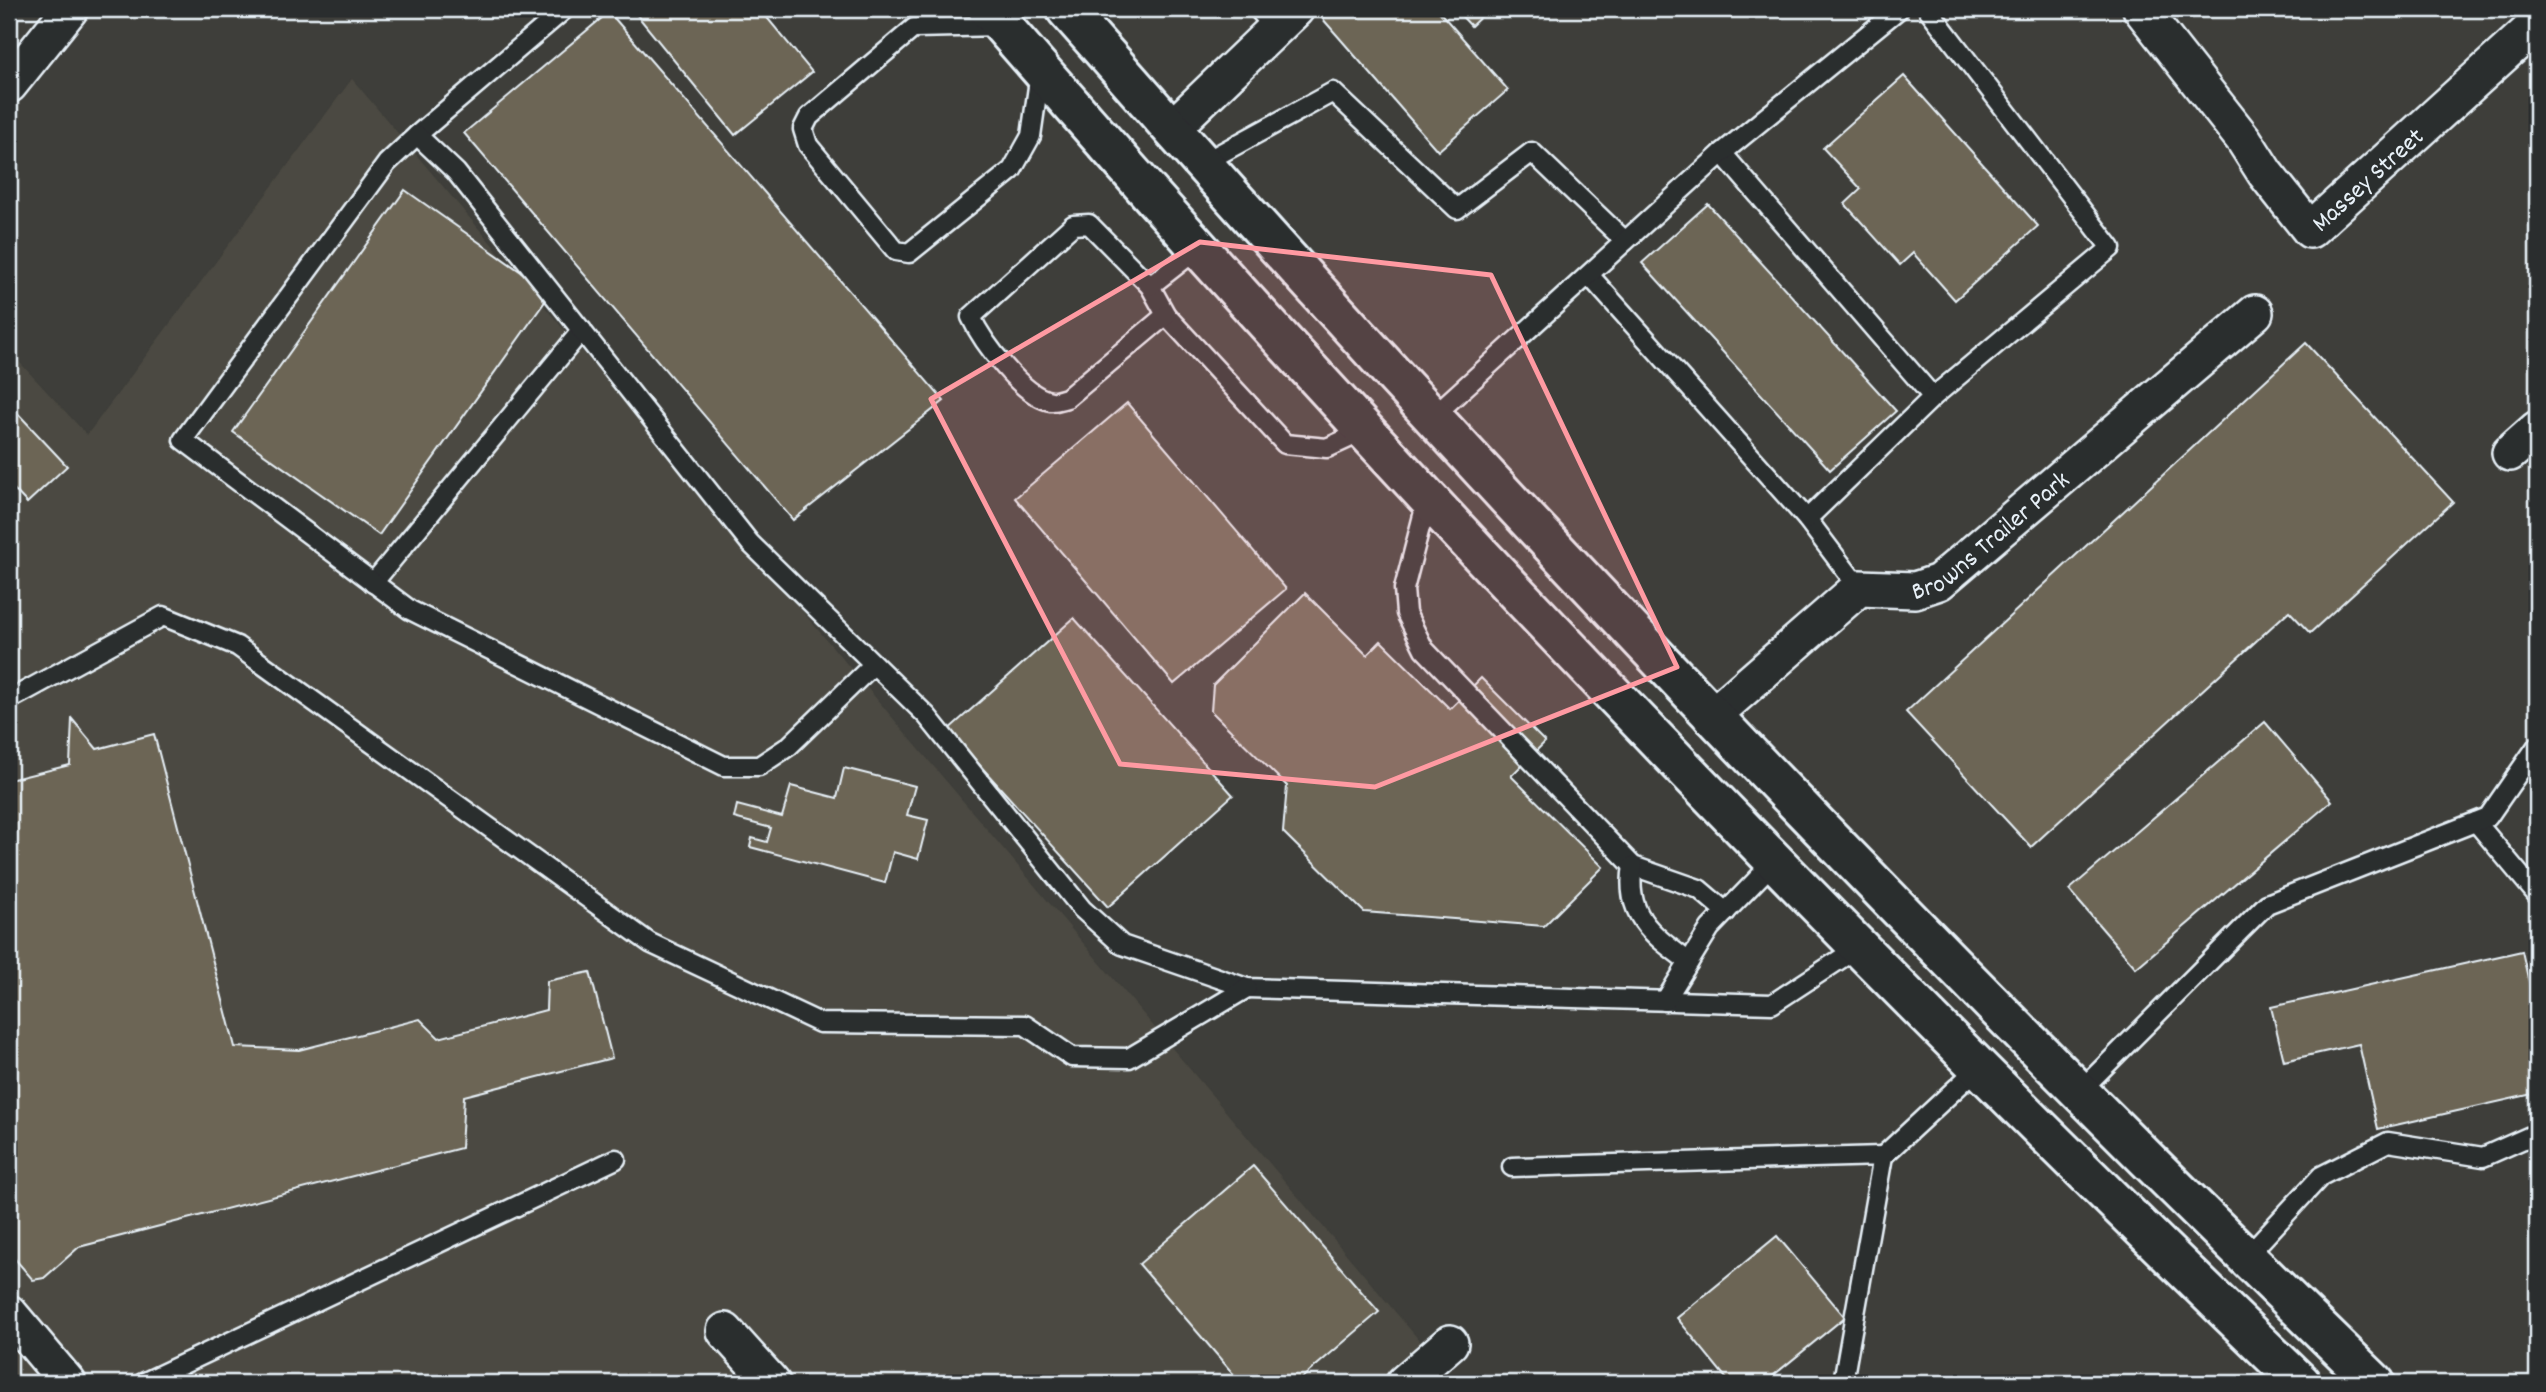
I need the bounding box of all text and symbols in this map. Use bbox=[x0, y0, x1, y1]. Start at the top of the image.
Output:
street label: Massey Street bbox=[2305, 120, 2434, 242]
street label: Browns Trailer Park bbox=[1907, 463, 2079, 612]

